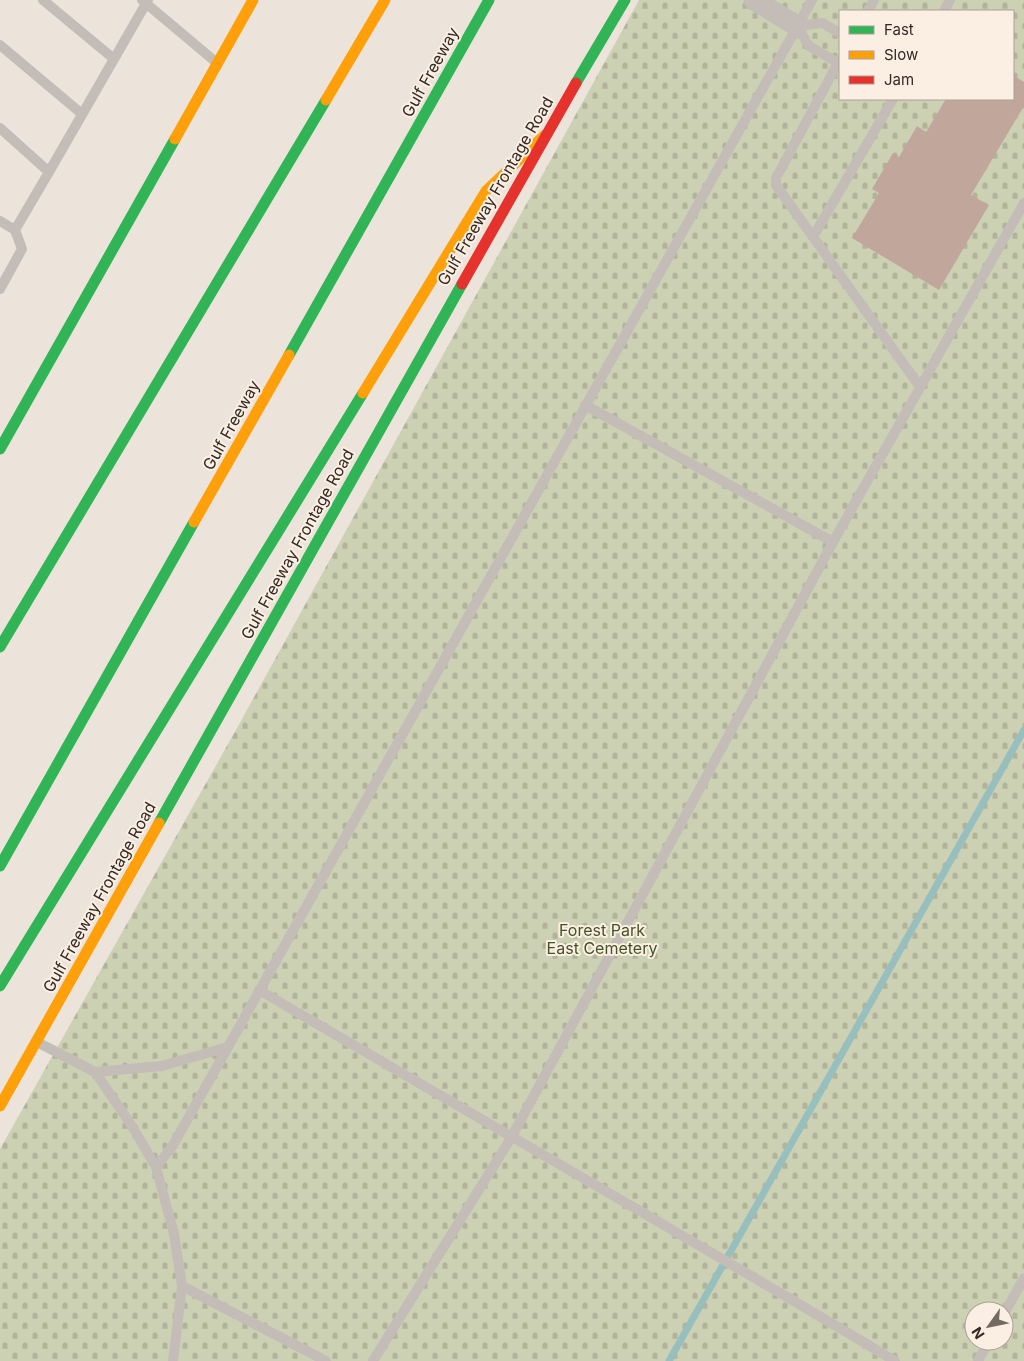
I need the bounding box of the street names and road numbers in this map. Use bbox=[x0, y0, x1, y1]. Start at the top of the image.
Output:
street label: Gulf Freeway bbox=[397, 24, 463, 120]
street label: Gulf Freeway Frontage Road bbox=[433, 93, 557, 289]
street label: Gulf Freeway bbox=[198, 377, 264, 473]
street label: Gulf Freeway Frontage Road bbox=[236, 445, 358, 643]
street label: Gulf Freeway Frontage Road bbox=[38, 798, 160, 996]

